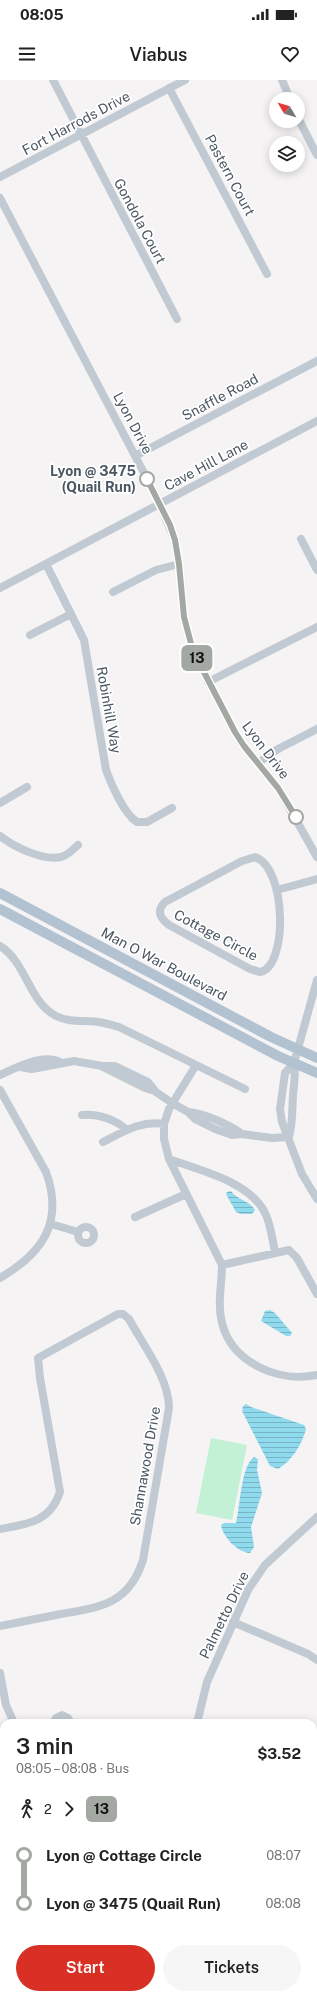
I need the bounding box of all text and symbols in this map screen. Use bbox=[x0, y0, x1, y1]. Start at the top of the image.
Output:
text: 08:05 bbox=[20, 6, 64, 23]
icon: menu bbox=[16, 43, 38, 65]
icon: heart bbox=[279, 43, 301, 65]
text: Viabus bbox=[130, 44, 187, 65]
street label: Fort Harrods Drive bbox=[19, 88, 133, 158]
north arrow bbox=[269, 92, 305, 128]
map controls bbox=[269, 92, 305, 172]
street label: Pastern Court bbox=[202, 132, 258, 218]
button: layers bbox=[269, 136, 305, 172]
street label: Gondola Court bbox=[111, 176, 169, 266]
street label: Snaffle Road bbox=[179, 370, 261, 424]
street label: Lyon Drive bbox=[110, 389, 156, 457]
street label: Cave Hill Lane bbox=[161, 436, 251, 494]
place label: Lyon @ 3475 (Quail Run) bbox=[50, 463, 136, 495]
marker: Lyon @ 3475 (Quail Run) bbox=[139, 471, 155, 487]
line badge: 13 bbox=[179, 645, 215, 671]
text: 13 bbox=[189, 650, 205, 666]
street label: Robinhill Way bbox=[93, 665, 125, 755]
street label: Lyon Drive bbox=[239, 718, 293, 782]
unlabelled marker bbox=[288, 809, 304, 825]
street label: Cottage Circle bbox=[171, 906, 261, 964]
street label: Man O War Boulevard bbox=[98, 924, 230, 1004]
street label: Shannawood Drive bbox=[127, 1405, 163, 1527]
street label: Palmetto Drive bbox=[196, 1569, 252, 1661]
text: 3 min bbox=[16, 1733, 73, 1759]
text: $3.52 bbox=[257, 1745, 301, 1762]
text: 08:05 – 08:08 · Bus bbox=[16, 1761, 129, 1776]
icon: walk bbox=[16, 1798, 38, 1820]
icon: forward bbox=[58, 1798, 80, 1820]
text: 13 bbox=[94, 1801, 109, 1817]
text: 2 bbox=[44, 1802, 52, 1817]
text: Lyon @ Cottage Circle bbox=[46, 1847, 202, 1864]
text: 08:07 bbox=[266, 1848, 301, 1863]
text: Lyon @ 3475 (Quail Run) bbox=[46, 1895, 221, 1912]
text: 08:08 bbox=[265, 1896, 301, 1911]
button: Start bbox=[16, 1945, 155, 1991]
button: Tickets bbox=[163, 1945, 301, 1991]

